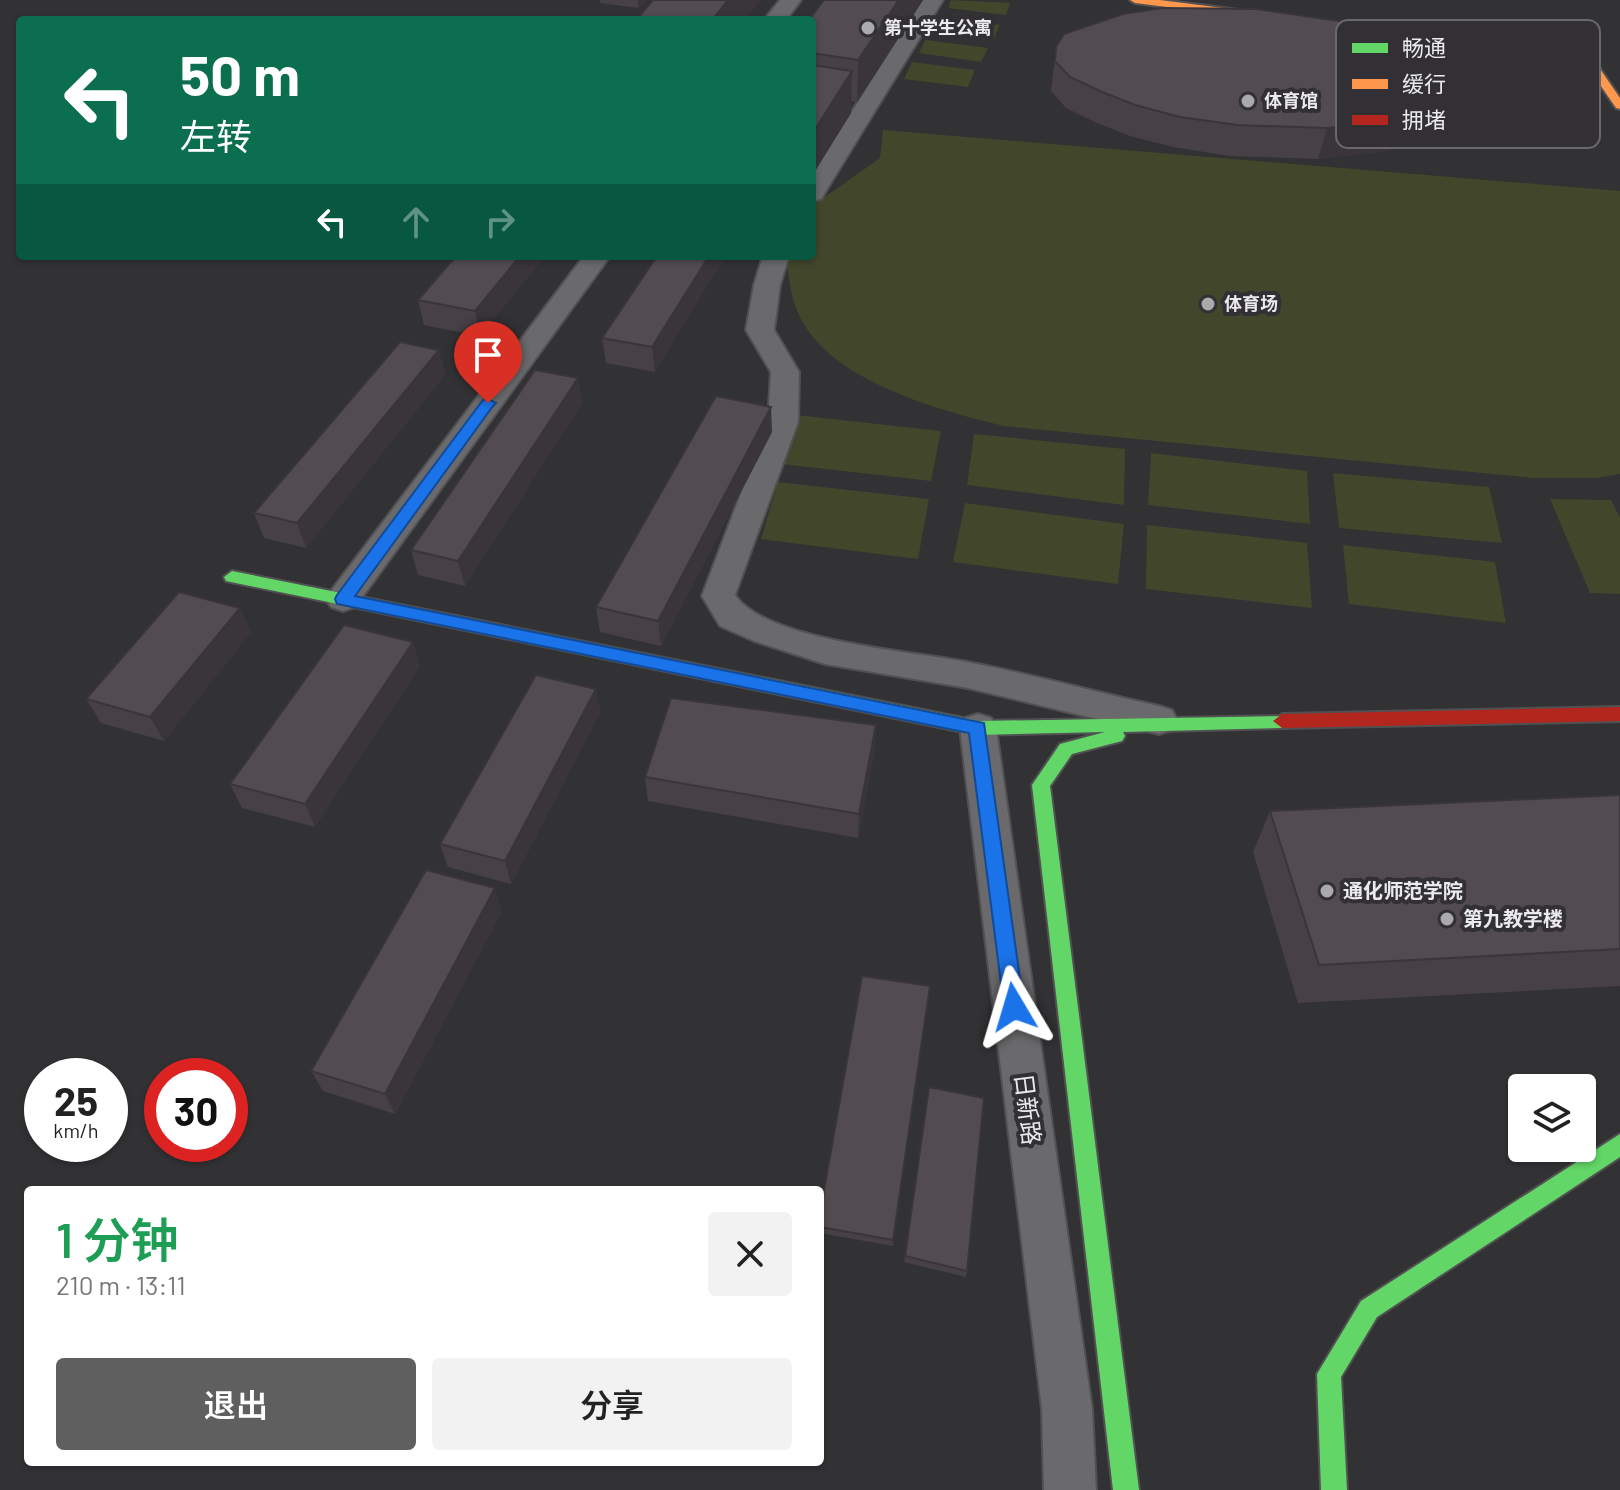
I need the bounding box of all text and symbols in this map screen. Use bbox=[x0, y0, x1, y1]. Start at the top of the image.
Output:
place label: 第十学生公寓 bbox=[884, 16, 992, 38]
marker: 第十学生公寓 bbox=[859, 19, 877, 37]
legend bbox=[1336, 20, 1600, 148]
text: 畅通 bbox=[1402, 34, 1446, 60]
text: 50 m bbox=[180, 40, 300, 107]
icon: left bbox=[48, 48, 152, 152]
text: 缓行 bbox=[1402, 70, 1446, 96]
place label: 体育馆 bbox=[1264, 89, 1318, 111]
marker: 体育馆 bbox=[1239, 92, 1257, 110]
text: 拥堵 bbox=[1402, 106, 1446, 132]
text: 左转 bbox=[180, 114, 252, 157]
icon: left bbox=[310, 200, 354, 244]
icon: ahead bbox=[394, 200, 438, 244]
icon: right bbox=[478, 200, 522, 244]
place label: 体育场 bbox=[1224, 292, 1278, 314]
marker: 体育场 bbox=[1199, 295, 1217, 313]
pin bbox=[454, 321, 522, 403]
icon: arrive bbox=[466, 333, 510, 377]
place label: 通化师范学院 bbox=[1343, 878, 1463, 902]
marker: 通化师范学院 bbox=[1318, 882, 1336, 900]
place label: 第九教学楼 bbox=[1463, 906, 1563, 930]
marker: 第九教学楼 bbox=[1438, 910, 1456, 928]
position arrow bbox=[972, 965, 1056, 1049]
speed limit sign: 30 bbox=[144, 1058, 248, 1162]
street label: 日新路 bbox=[1010, 1071, 1047, 1146]
map controls bbox=[1508, 1074, 1596, 1162]
button: layers bbox=[1508, 1074, 1596, 1162]
text: 25 bbox=[54, 1076, 98, 1124]
text: km/h bbox=[53, 1118, 99, 1142]
text: 1 分钟 bbox=[56, 1210, 179, 1268]
button: close bbox=[708, 1212, 792, 1296]
text: 210 m · 13:11 bbox=[56, 1269, 186, 1300]
button: 退出 bbox=[56, 1358, 416, 1450]
button: 分享 bbox=[432, 1358, 792, 1450]

